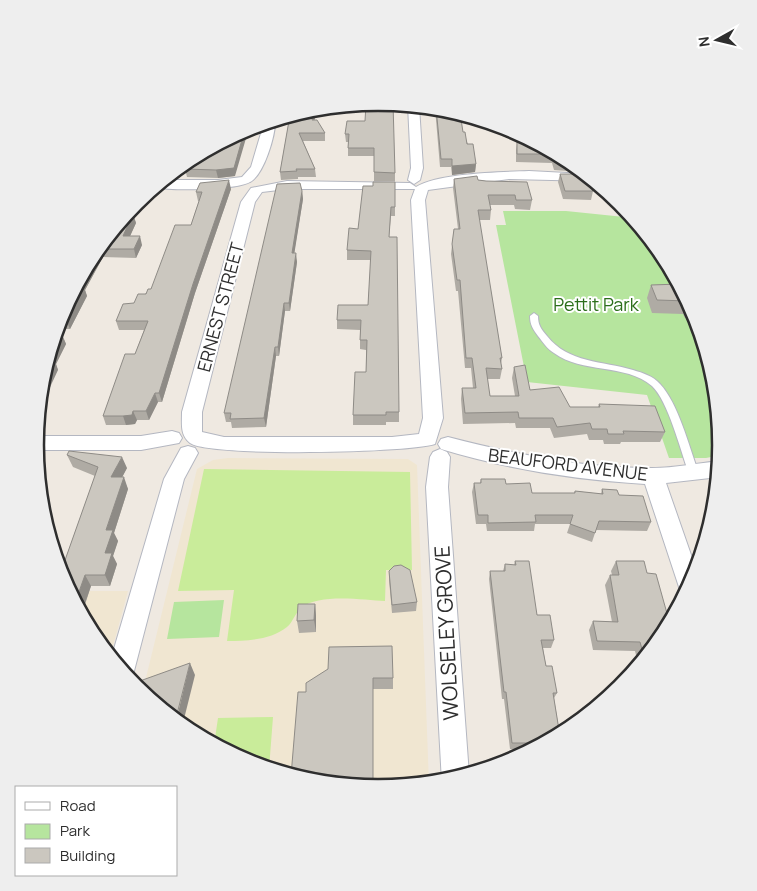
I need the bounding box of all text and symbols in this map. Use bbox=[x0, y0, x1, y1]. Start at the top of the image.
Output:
north arrow bbox=[692, 15, 742, 65]
text: N bbox=[694, 36, 714, 48]
street label: ERNEST STREET bbox=[191, 239, 249, 374]
park label: Pettit Park bbox=[553, 292, 640, 316]
street label: BEAUFORD AVENUE bbox=[487, 442, 649, 486]
street label: WOLSELEY GROVE bbox=[427, 545, 465, 721]
legend bbox=[15, 786, 178, 876]
text: Road bbox=[60, 795, 96, 816]
text: Park bbox=[60, 820, 90, 841]
text: Building bbox=[60, 845, 115, 866]

